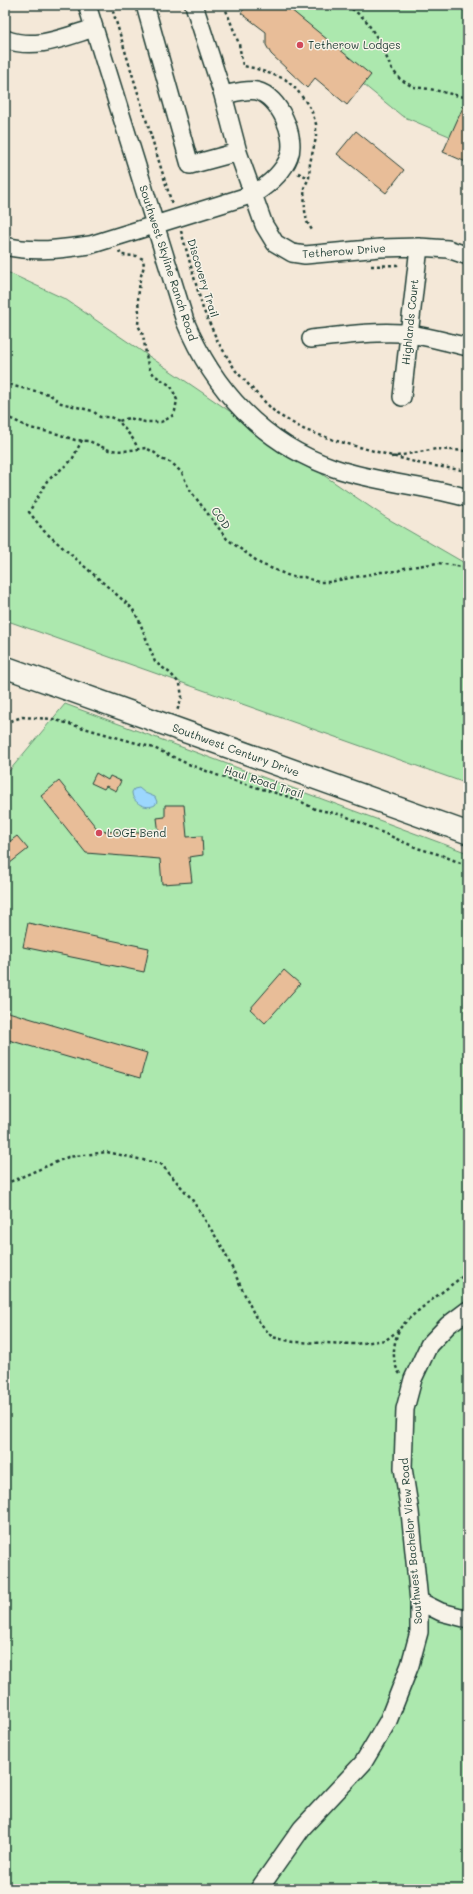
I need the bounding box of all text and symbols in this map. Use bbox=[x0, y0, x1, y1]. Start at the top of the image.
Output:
place label: Tetherow Lodges bbox=[308, 37, 401, 52]
marker: Tetherow Lodges bbox=[295, 40, 305, 50]
street label: Southwest Skyline Ranch Road bbox=[136, 183, 201, 343]
street label: Discovery Trail bbox=[184, 237, 223, 319]
street label: Tetherow Drive bbox=[302, 240, 387, 261]
street label: Highlands Court bbox=[398, 278, 421, 366]
street label: COD bbox=[208, 504, 234, 532]
street label: Southwest Century Drive bbox=[170, 720, 302, 780]
street label: Haul Road Trail bbox=[223, 762, 306, 801]
place label: LOGE Bend bbox=[107, 825, 166, 840]
marker: LOGE Bend bbox=[94, 828, 104, 838]
street label: Southwest Bachelor View Road bbox=[396, 1457, 425, 1625]

